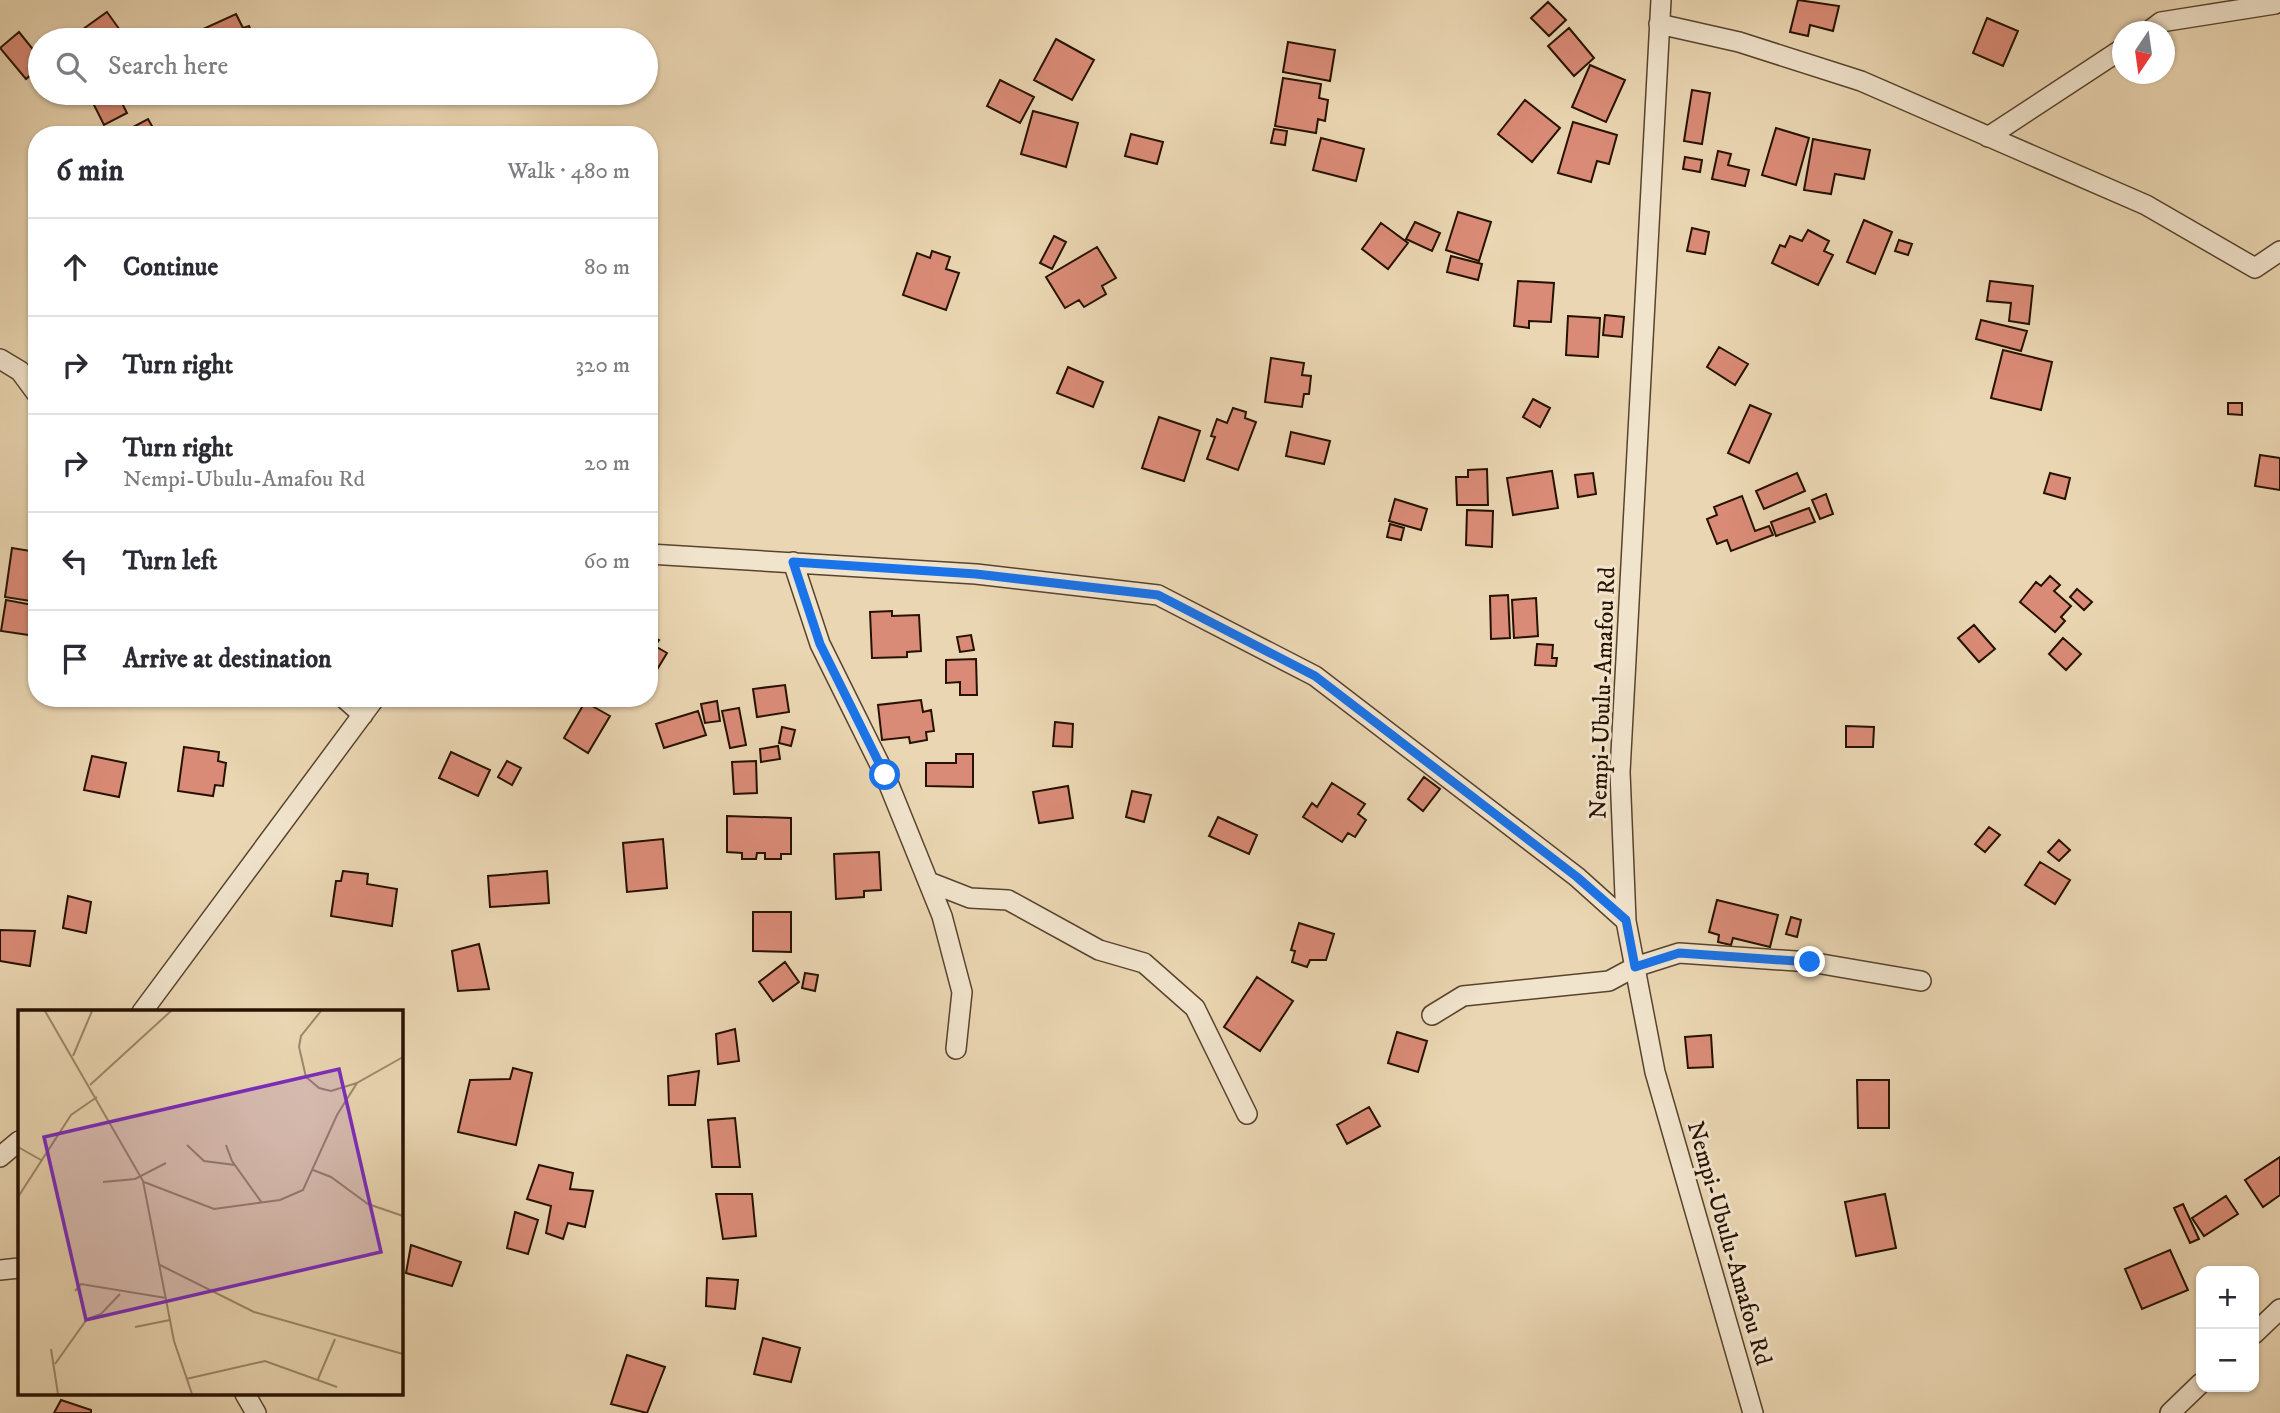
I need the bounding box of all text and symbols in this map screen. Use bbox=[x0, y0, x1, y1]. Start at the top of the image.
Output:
north arrow bbox=[2112, 21, 2175, 84]
search box bbox=[28, 28, 658, 105]
icon: search bbox=[52, 48, 90, 86]
text: Search here bbox=[108, 50, 228, 83]
text: 6 min bbox=[56, 153, 124, 190]
text: Walk · 480 m bbox=[507, 157, 630, 186]
icon: ahead bbox=[56, 248, 94, 286]
text: Continue bbox=[123, 251, 218, 284]
text: 80 m bbox=[584, 253, 630, 282]
icon: right bbox=[56, 346, 94, 384]
text: Turn right bbox=[123, 349, 233, 382]
text: 320 m bbox=[576, 351, 630, 380]
text: Turn right bbox=[123, 432, 233, 465]
icon: right bbox=[56, 444, 94, 482]
text: 20 m bbox=[584, 449, 630, 478]
text: Nempi-Ubulu-Amafou Rd bbox=[123, 465, 365, 494]
icon: left bbox=[56, 542, 94, 580]
text: Turn left bbox=[123, 545, 217, 578]
text: 60 m bbox=[583, 547, 630, 576]
street label: Nempi-Ubulu-Amafou Rd bbox=[1584, 566, 1622, 820]
icon: arrive bbox=[56, 640, 94, 678]
text: Arrive at destination bbox=[123, 643, 332, 676]
route start bbox=[869, 759, 900, 790]
route end bbox=[1794, 946, 1825, 977]
inset map bbox=[18, 1010, 402, 1396]
street label: Nempi-Ubulu-Amafou Rd bbox=[1680, 1118, 1778, 1369]
map controls bbox=[2196, 1266, 2259, 1392]
button: + bbox=[2196, 1266, 2259, 1329]
button: − bbox=[2196, 1329, 2259, 1392]

